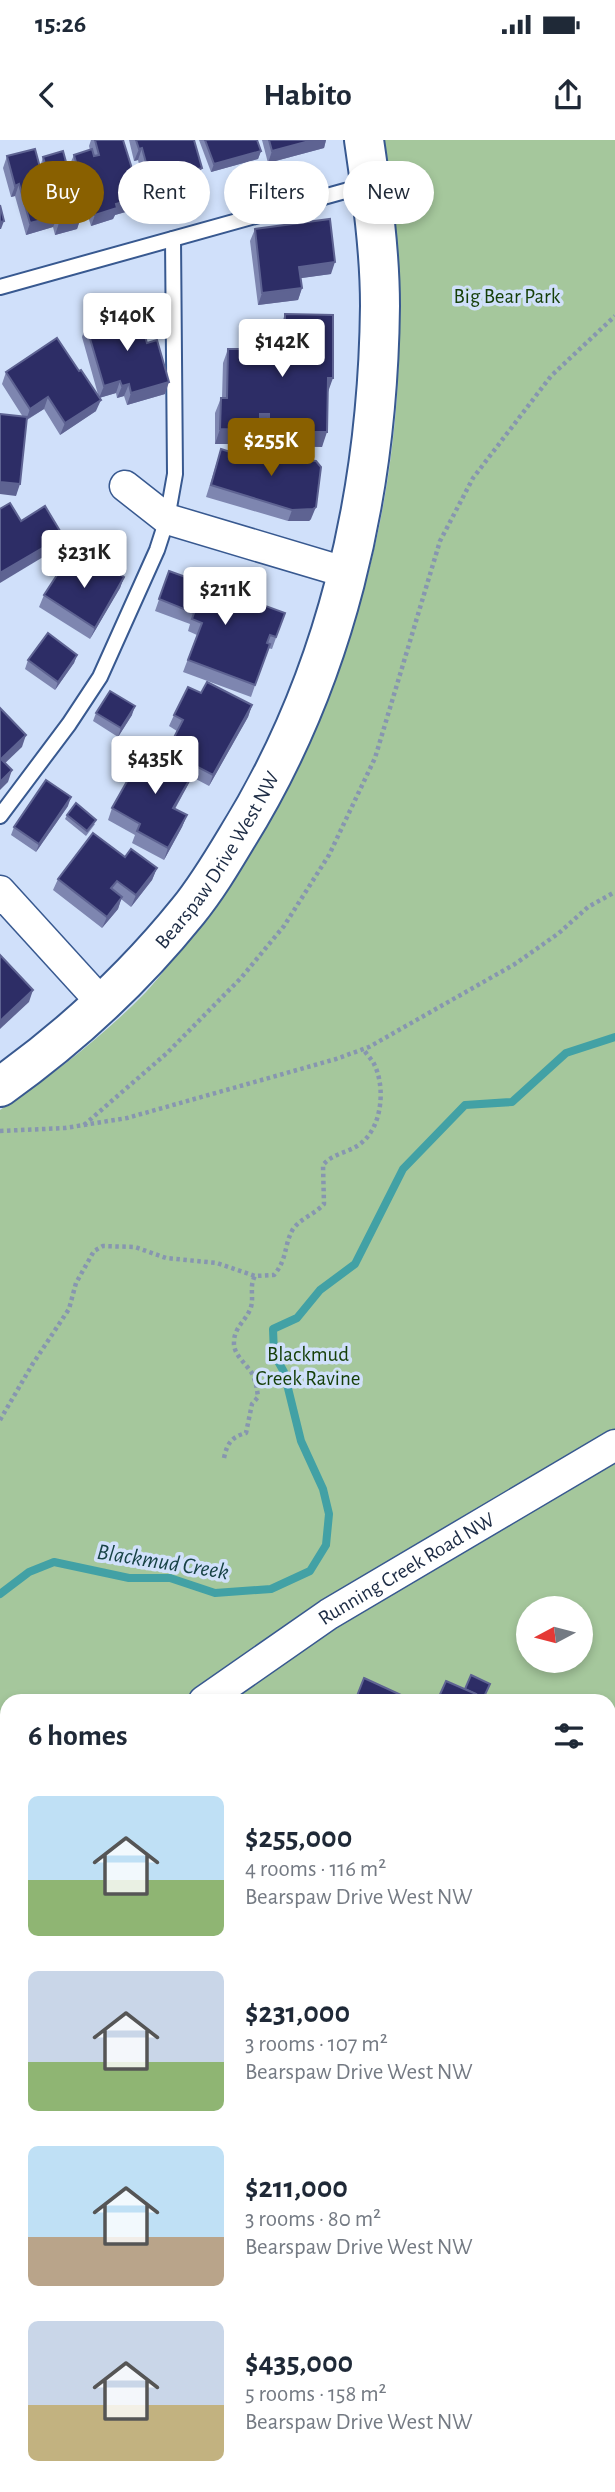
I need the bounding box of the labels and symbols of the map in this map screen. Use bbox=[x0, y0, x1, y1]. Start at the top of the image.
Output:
park label: Big Bear Park bbox=[454, 286, 561, 307]
pin: $140K bbox=[78, 294, 176, 353]
pin: $142K bbox=[233, 320, 331, 379]
pin: $255K bbox=[222, 418, 320, 478]
pin: $231K bbox=[35, 531, 133, 590]
pin: $211K bbox=[176, 568, 274, 627]
pin: $435K bbox=[106, 736, 204, 796]
street label: Bearspaw Drive West NW bbox=[151, 768, 283, 953]
park label: Blackmud Creek Ravine bbox=[256, 1344, 360, 1389]
street label: Running Creek Road NW bbox=[315, 1509, 498, 1629]
water label: Blackmud Creek bbox=[95, 1541, 231, 1584]
north arrow bbox=[516, 1596, 593, 1673]

